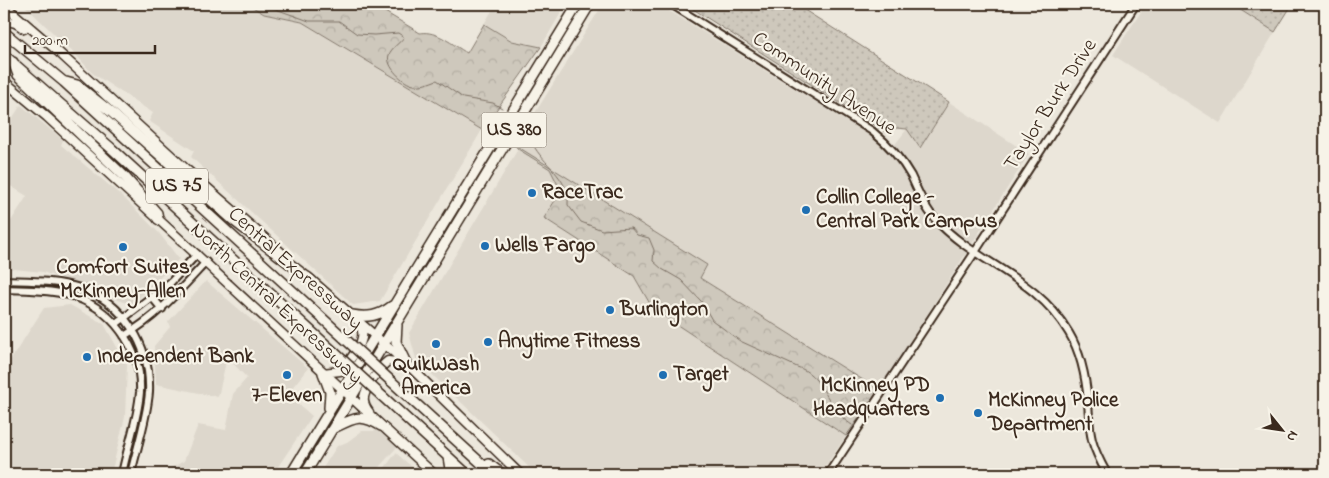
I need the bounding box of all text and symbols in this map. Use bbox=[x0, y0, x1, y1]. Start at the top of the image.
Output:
scale bar bbox=[25, 22, 155, 54]
street label: Community Avenue bbox=[745, 25, 902, 145]
text: 200 m bbox=[32, 30, 68, 52]
street label: Taylor Burk Drive bbox=[997, 33, 1107, 178]
road number: US 380 bbox=[482, 112, 546, 148]
road number: US 75 bbox=[146, 168, 208, 204]
place label: RaceTrac bbox=[542, 178, 624, 208]
place label: Collin College - Central Park Campus bbox=[816, 183, 998, 237]
marker: RaceTrac bbox=[526, 187, 538, 199]
street label: Central Expressway bbox=[219, 200, 369, 339]
marker: Collin College - Central Park Campus bbox=[800, 204, 812, 216]
street label: North Central Expressway bbox=[182, 216, 369, 394]
place label: Wells Fargo bbox=[495, 231, 596, 263]
marker: Wells Fargo bbox=[479, 240, 491, 252]
marker: Comfort Suites McKinney-Allen bbox=[117, 241, 129, 253]
place label: Comfort Suites McKinney-Allen bbox=[56, 253, 190, 309]
place label: Burlington bbox=[619, 295, 708, 327]
marker: Burlington bbox=[604, 304, 616, 316]
place label: Anytime Fitness bbox=[498, 327, 641, 359]
marker: Anytime Fitness bbox=[482, 336, 494, 348]
marker: QuikWash America bbox=[430, 338, 442, 350]
place label: Independent Bank bbox=[97, 342, 254, 372]
place label: QuikWash America bbox=[393, 350, 479, 404]
marker: Independent Bank bbox=[81, 351, 93, 363]
place label: Target bbox=[673, 360, 730, 392]
marker: 7-Eleven bbox=[281, 369, 293, 381]
marker: Target bbox=[657, 369, 669, 381]
place label: McKinney PD Headquarters bbox=[813, 371, 930, 425]
place label: 7-Eleven bbox=[252, 381, 322, 411]
place label: McKinney Police Department bbox=[987, 386, 1119, 440]
marker: McKinney PD Headquarters bbox=[934, 392, 946, 404]
north arrow bbox=[1256, 406, 1306, 456]
marker: McKinney Police Department bbox=[972, 407, 984, 419]
text: N bbox=[1281, 426, 1303, 445]

